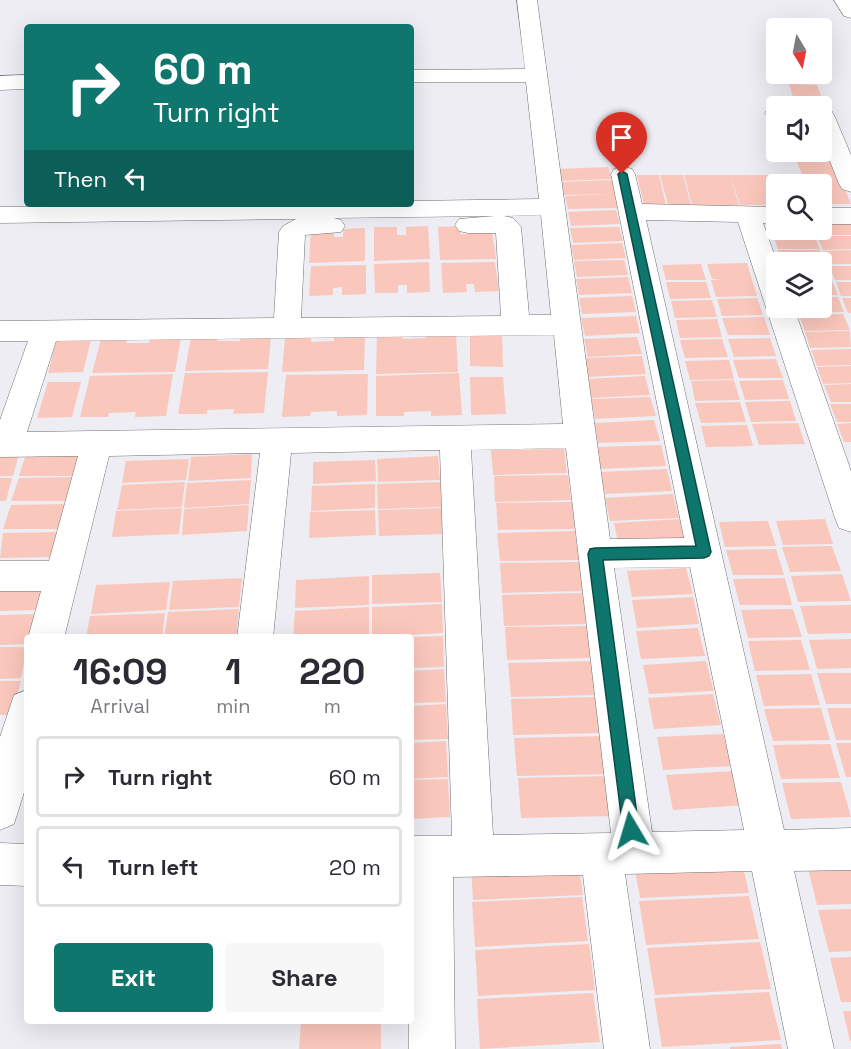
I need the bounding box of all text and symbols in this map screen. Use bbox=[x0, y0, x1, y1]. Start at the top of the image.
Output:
north arrow bbox=[766, 18, 832, 84]
map controls bbox=[766, 18, 832, 318]
text: 60 m bbox=[153, 43, 253, 96]
icon: right bbox=[54, 48, 132, 126]
text: Turn right bbox=[153, 95, 280, 130]
button: sound bbox=[766, 96, 832, 162]
pin bbox=[596, 112, 647, 174]
icon: arrive bbox=[605, 121, 638, 154]
icon: left bbox=[119, 162, 152, 195]
text: Then bbox=[54, 165, 107, 193]
button: search bbox=[766, 174, 832, 240]
button: layers bbox=[766, 252, 832, 318]
text: 16:09 bbox=[73, 649, 168, 695]
text: 1 bbox=[225, 649, 242, 695]
text: 220 bbox=[299, 649, 365, 695]
text: Arrival bbox=[90, 693, 150, 719]
text: min bbox=[216, 693, 251, 719]
text: m bbox=[324, 693, 341, 719]
icon: right bbox=[57, 760, 90, 793]
text: Turn right bbox=[108, 763, 213, 791]
text: 60 m bbox=[329, 763, 381, 791]
position arrow bbox=[599, 798, 663, 862]
icon: left bbox=[57, 850, 90, 883]
text: Turn left bbox=[108, 853, 198, 881]
text: 20 m bbox=[329, 853, 381, 881]
button: Exit bbox=[54, 943, 213, 1012]
button: Share bbox=[225, 943, 384, 1012]

